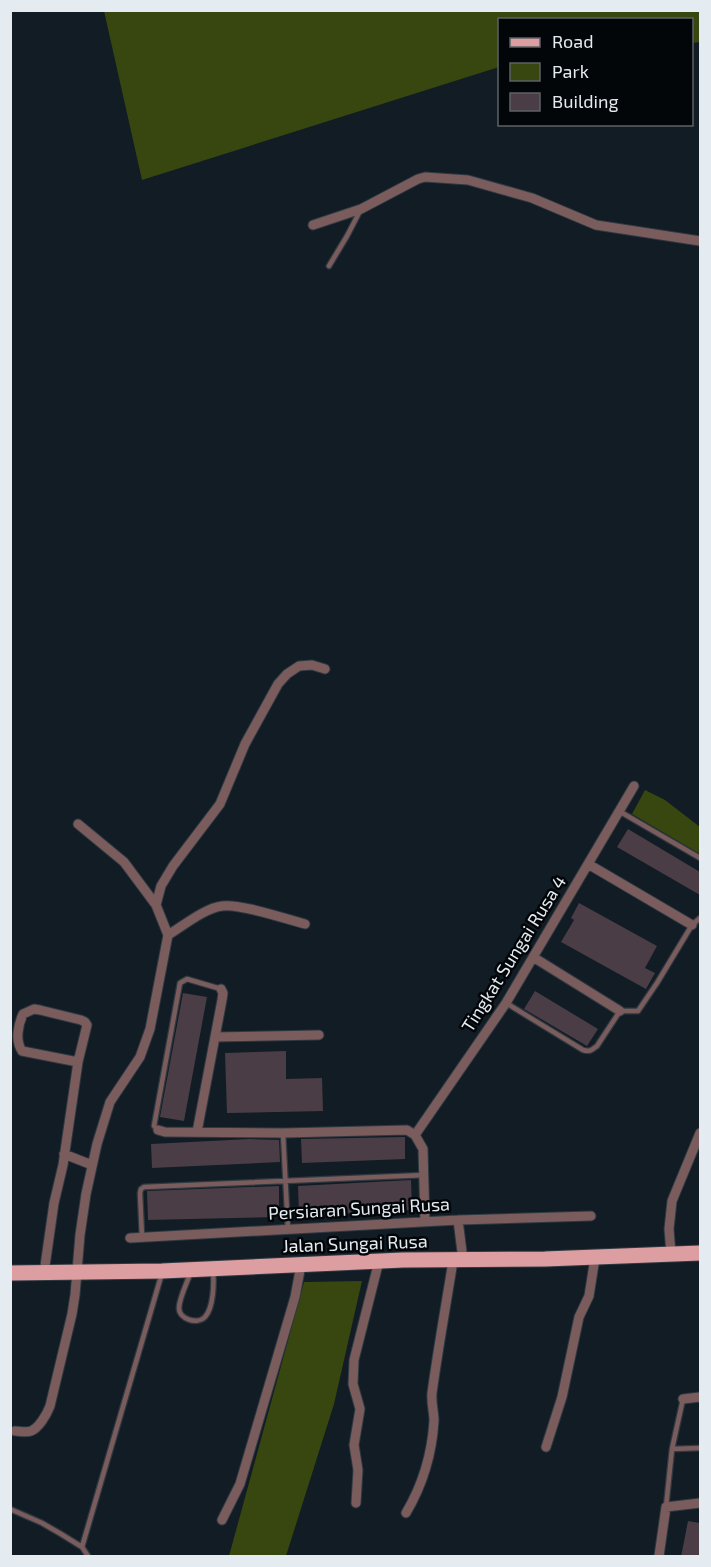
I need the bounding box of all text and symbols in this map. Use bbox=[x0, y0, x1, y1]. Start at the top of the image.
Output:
legend bbox=[498, 18, 693, 126]
text: Road bbox=[552, 30, 593, 52]
text: Park bbox=[552, 60, 589, 82]
text: Building bbox=[552, 90, 619, 112]
street label: Tingkat Sungai Rusa 4 bbox=[456, 871, 570, 1036]
street label: Persiaran Sungai Rusa bbox=[267, 1192, 450, 1224]
street label: Jalan Sungai Rusa bbox=[282, 1229, 428, 1257]

